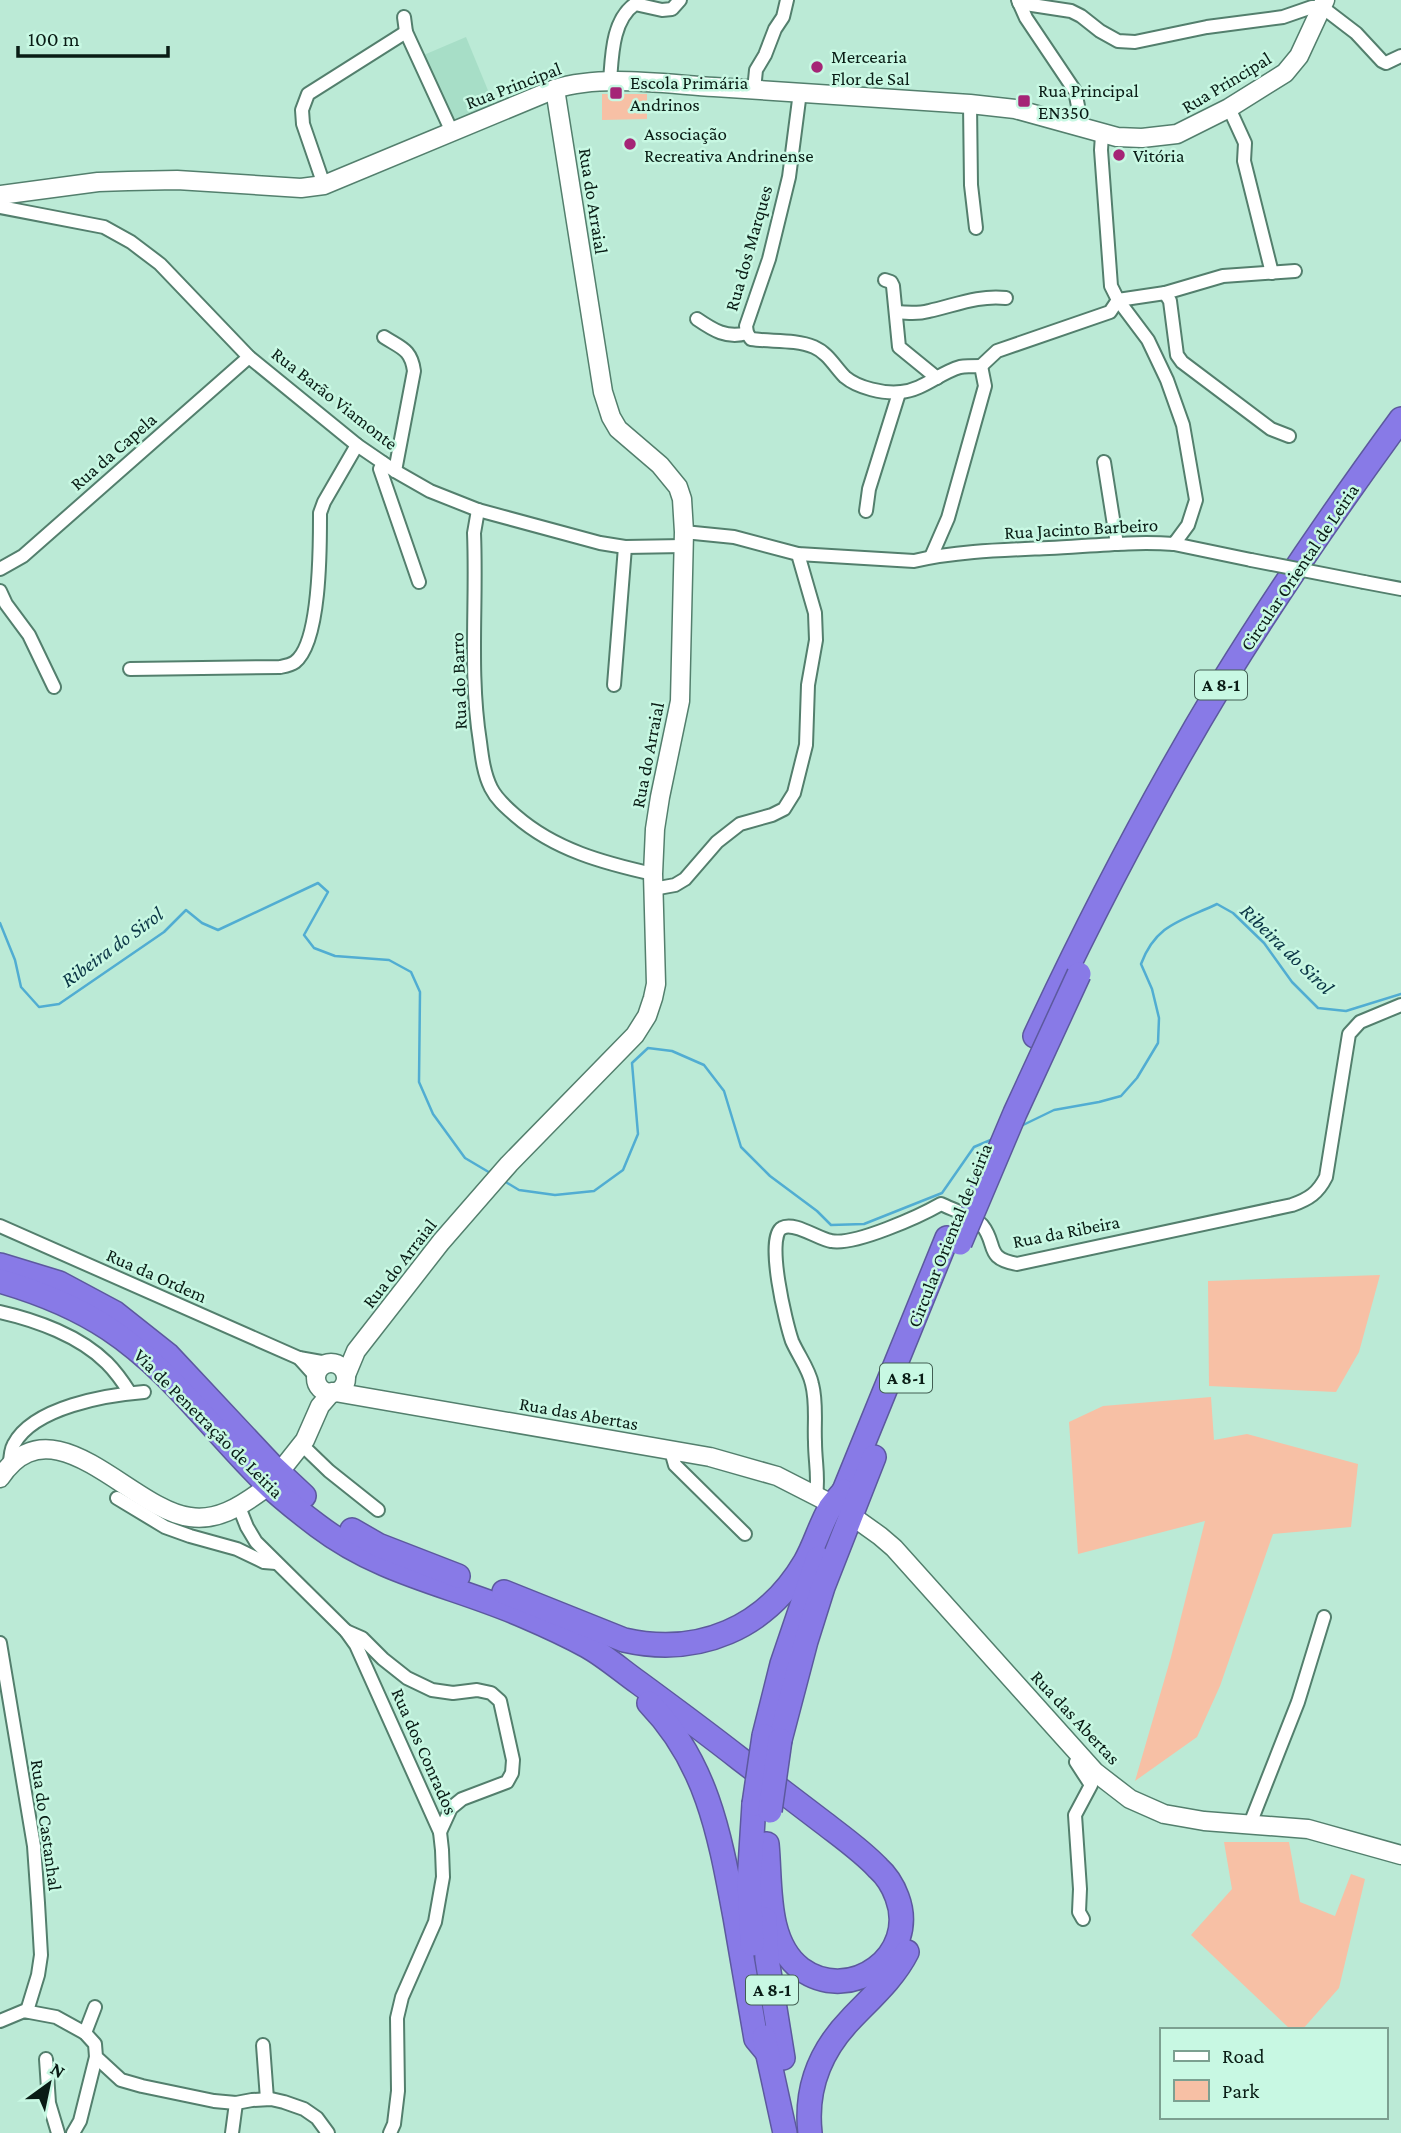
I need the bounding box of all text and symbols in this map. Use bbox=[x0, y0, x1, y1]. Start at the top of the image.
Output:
scale bar bbox=[18, 14, 168, 58]
text: 100 m bbox=[28, 27, 80, 51]
place label: Mercearia Flor de Sal bbox=[831, 46, 910, 89]
street label: Rua Principal bbox=[1178, 47, 1275, 117]
street label: Rua Principal bbox=[462, 58, 564, 113]
marker: Mercearia Flor de Sal bbox=[809, 59, 825, 75]
place label: Escola Primária Andrinos bbox=[630, 72, 748, 115]
place label: Rua Principal EN350 bbox=[1038, 80, 1139, 123]
marker: Escola Primária Andrinos bbox=[608, 85, 624, 101]
marker: Rua Principal EN350 bbox=[1016, 93, 1032, 109]
place label: Associação Recreativa Andrinense bbox=[644, 123, 814, 166]
marker: Associação Recreativa Andrinense bbox=[622, 136, 638, 152]
place label: Vitória bbox=[1133, 145, 1185, 166]
street label: Rua do Arraial bbox=[575, 146, 612, 256]
marker: Vitória bbox=[1111, 147, 1127, 163]
street label: Rua dos Marques bbox=[721, 183, 776, 313]
street label: Rua Barão Viamonte bbox=[268, 343, 402, 454]
street label: Rua da Capela bbox=[66, 408, 161, 494]
street label: Circular Oriental de Leiria bbox=[1236, 480, 1363, 655]
street label: Rua Jacinto Barbeiro bbox=[1004, 514, 1159, 543]
street label: Rua do Barro bbox=[446, 632, 471, 730]
road number: A 8-1 bbox=[1195, 670, 1247, 700]
street label: Rua do Arraial bbox=[627, 700, 668, 810]
water label: Ribeira do Sirol bbox=[1235, 899, 1339, 1000]
water label: Ribeira do Sirol bbox=[56, 901, 168, 992]
street label: Circular Oriental de Leiria bbox=[903, 1140, 996, 1330]
street label: Rua da Ribeira bbox=[1011, 1211, 1122, 1252]
street label: Rua do Arraial bbox=[358, 1215, 441, 1312]
street label: Rua da Ordem bbox=[103, 1244, 210, 1307]
street label: Via de Penetração de Leiria bbox=[130, 1344, 288, 1502]
road number: A 8-1 bbox=[880, 1364, 932, 1392]
street label: Rua das Abertas bbox=[518, 1393, 640, 1434]
street label: Rua das Abertas bbox=[1027, 1666, 1124, 1769]
street label: Rua dos Conrados bbox=[387, 1685, 462, 1818]
street label: Rua do Castanhal bbox=[27, 1758, 66, 1892]
road number: A 8-1 bbox=[746, 1976, 798, 2004]
legend bbox=[1160, 2028, 1387, 2119]
text: Road bbox=[1222, 2044, 1265, 2068]
north arrow bbox=[14, 2049, 84, 2119]
text: N bbox=[47, 2058, 69, 2083]
text: Park bbox=[1222, 2079, 1259, 2103]

